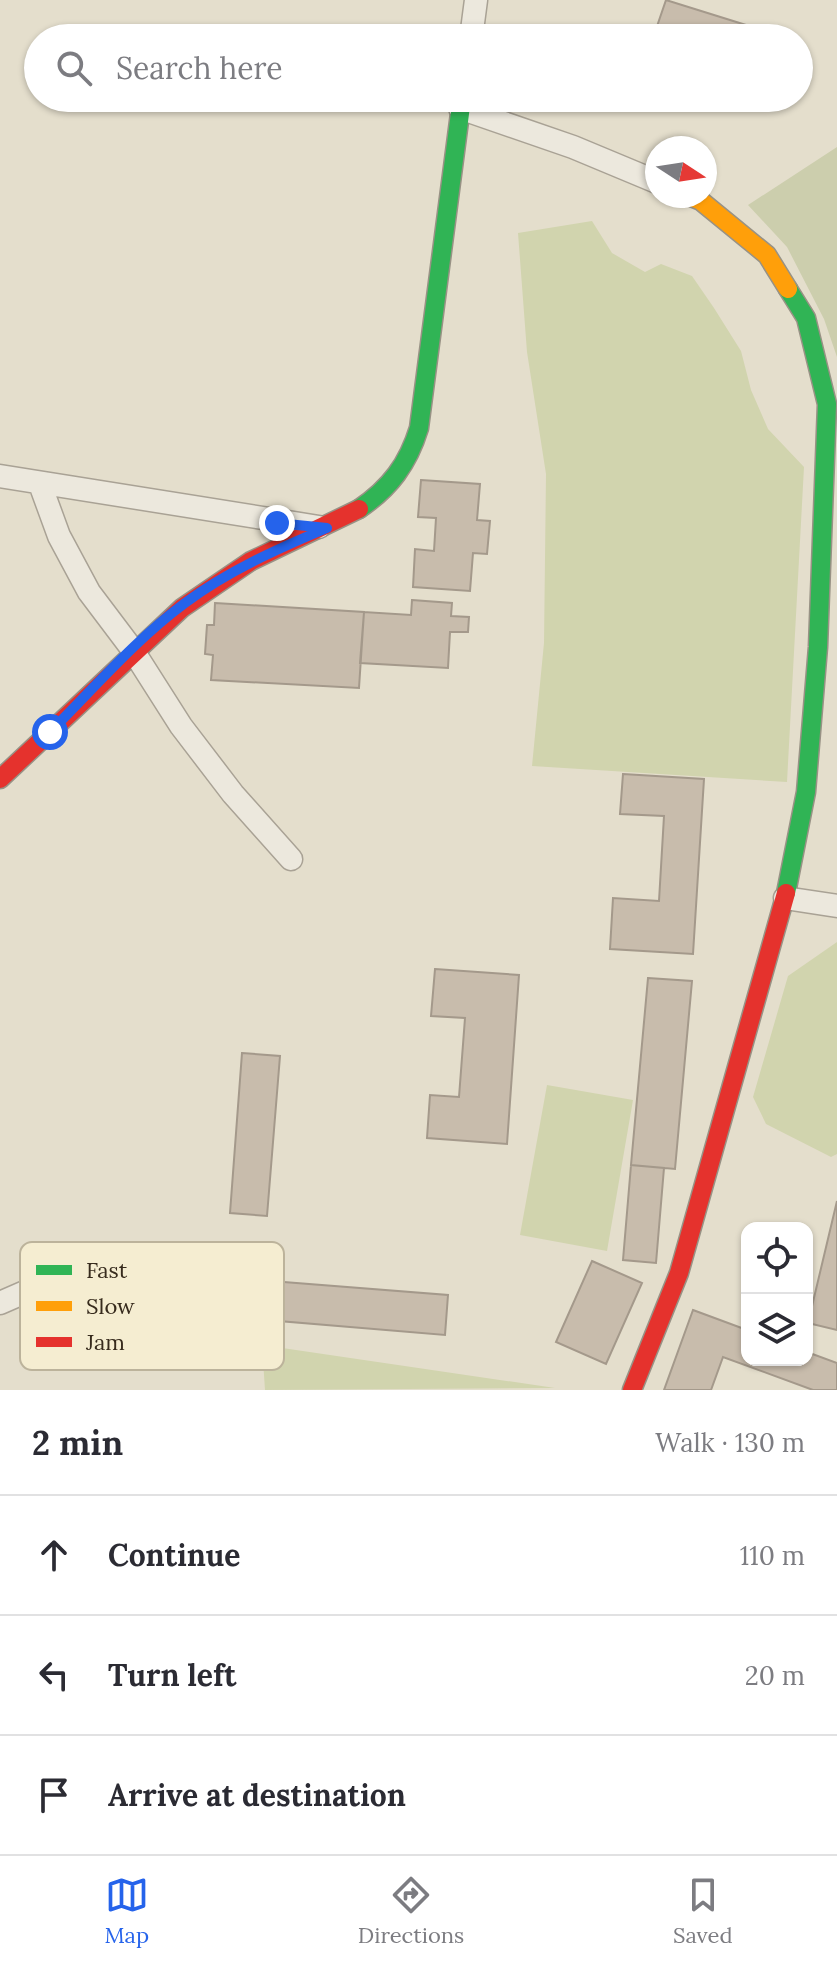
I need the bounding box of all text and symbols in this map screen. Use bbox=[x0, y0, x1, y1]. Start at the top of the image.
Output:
search box bbox=[24, 24, 813, 112]
icon: search bbox=[52, 46, 96, 90]
text: Search here bbox=[116, 49, 283, 87]
north arrow bbox=[645, 136, 717, 208]
route end bbox=[259, 505, 295, 541]
route start bbox=[32, 714, 68, 750]
map controls bbox=[741, 1222, 813, 1366]
button: locate bbox=[741, 1222, 813, 1294]
legend bbox=[20, 1242, 284, 1370]
text: Fast bbox=[86, 1256, 128, 1284]
text: Slow bbox=[86, 1292, 135, 1320]
button: layers bbox=[741, 1294, 813, 1366]
text: Jam bbox=[85, 1328, 125, 1356]
text: 2 min bbox=[32, 1421, 123, 1464]
text: Walk · 130 m bbox=[655, 1426, 805, 1459]
icon: ahead bbox=[32, 1533, 76, 1577]
text: Continue bbox=[108, 1536, 240, 1574]
text: 110 m bbox=[740, 1539, 805, 1572]
icon: left bbox=[32, 1653, 76, 1697]
text: Turn left bbox=[108, 1656, 236, 1694]
text: 20 m bbox=[745, 1659, 805, 1692]
icon: arrive bbox=[32, 1773, 76, 1817]
text: Arrive at destination bbox=[108, 1776, 406, 1814]
tab: Map bbox=[104, 1873, 149, 1949]
tab: Directions bbox=[358, 1873, 464, 1949]
tab: Saved bbox=[673, 1873, 733, 1949]

